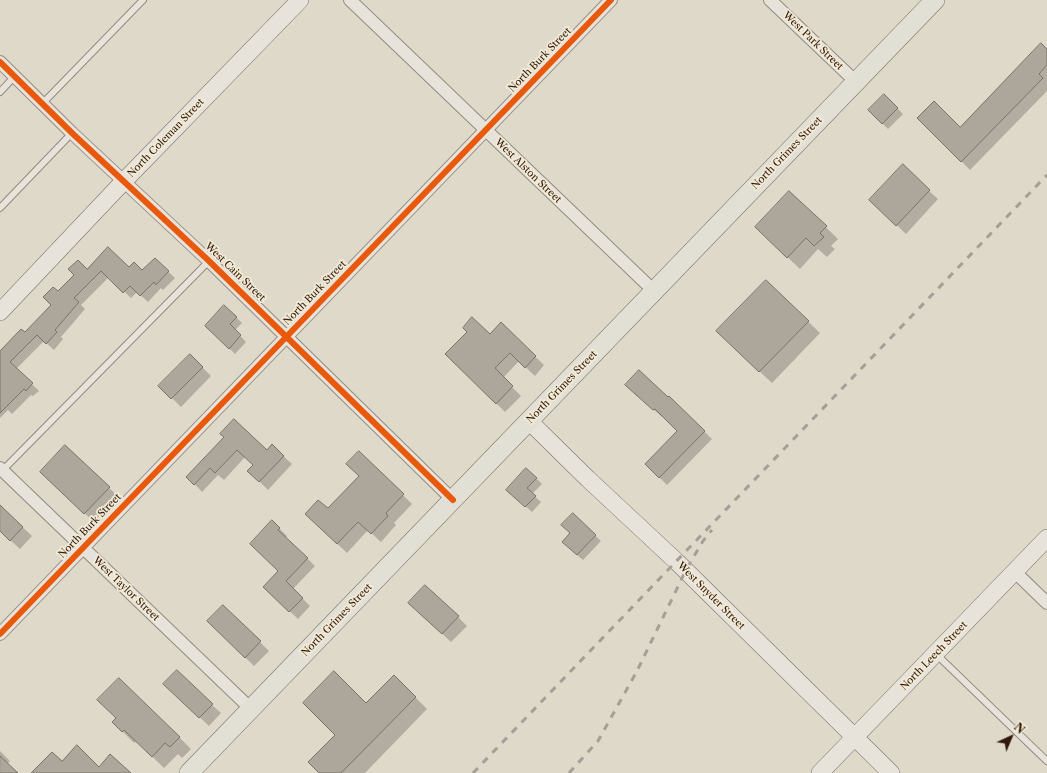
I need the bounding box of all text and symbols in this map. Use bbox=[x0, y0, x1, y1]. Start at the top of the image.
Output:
street label: West Park Street bbox=[780, 9, 846, 73]
street label: North Burk Street bbox=[506, 25, 574, 95]
street label: North Coleman Street bbox=[125, 96, 207, 180]
street label: North Grimes Street bbox=[749, 114, 825, 192]
street label: West Alston Street bbox=[492, 136, 564, 206]
street label: West Cain Street bbox=[202, 240, 268, 304]
street label: North Burk Street bbox=[281, 258, 349, 328]
street label: North Grimes Street bbox=[524, 348, 600, 426]
street label: North Burk Street bbox=[56, 491, 124, 561]
street label: West Taylor Street bbox=[90, 554, 162, 624]
street label: West Snyder Street bbox=[675, 560, 747, 632]
street label: North Grimes Street bbox=[299, 581, 375, 659]
street label: North Leech Street bbox=[898, 619, 970, 693]
north arrow bbox=[991, 717, 1031, 757]
text: N bbox=[1011, 720, 1028, 737]

